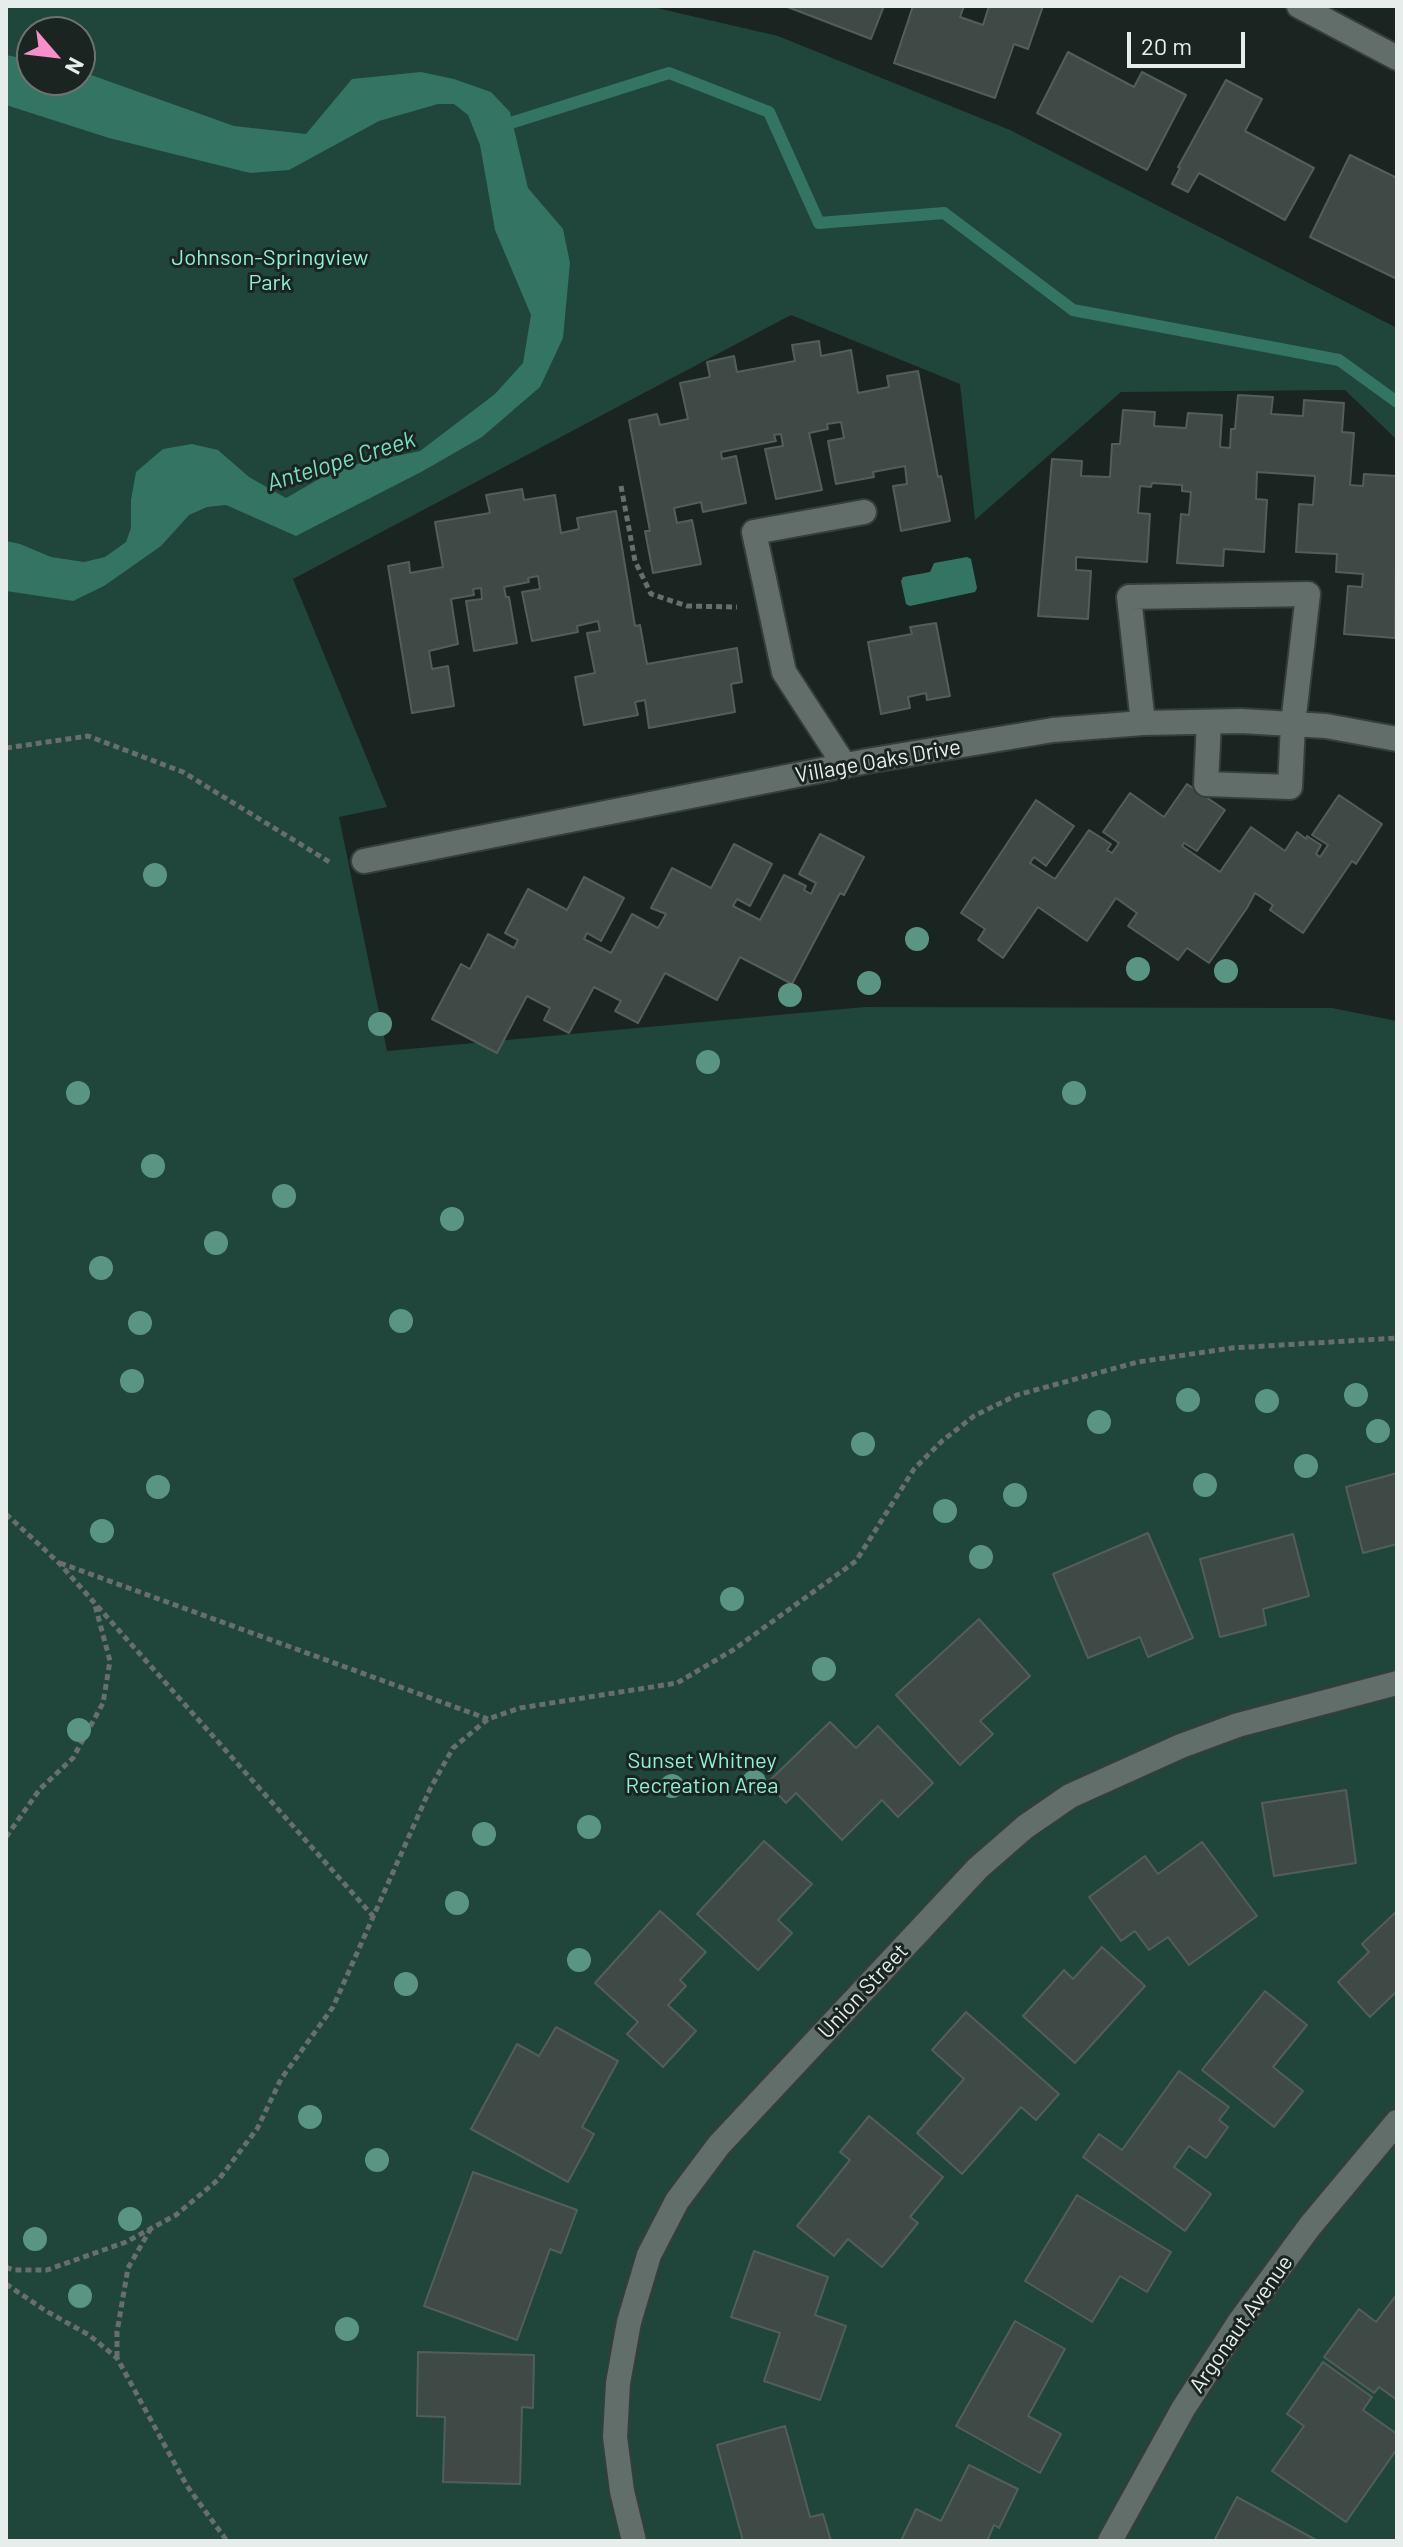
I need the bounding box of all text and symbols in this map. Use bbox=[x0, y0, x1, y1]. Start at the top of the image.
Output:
north arrow bbox=[16, 16, 96, 96]
scale bar bbox=[1131, 16, 1249, 66]
text: 20 m bbox=[1141, 31, 1192, 60]
text: N bbox=[61, 54, 90, 79]
park label: Johnson-Springview Park bbox=[172, 245, 368, 296]
water label: Antelope Creek bbox=[263, 425, 419, 497]
street label: Village Oaks Drive bbox=[793, 733, 963, 789]
park label: Sunset Whitney Recreation Area bbox=[625, 1748, 779, 1800]
street label: Union Street bbox=[812, 1938, 914, 2044]
street label: Argonaut Avenue bbox=[1184, 2250, 1298, 2398]

